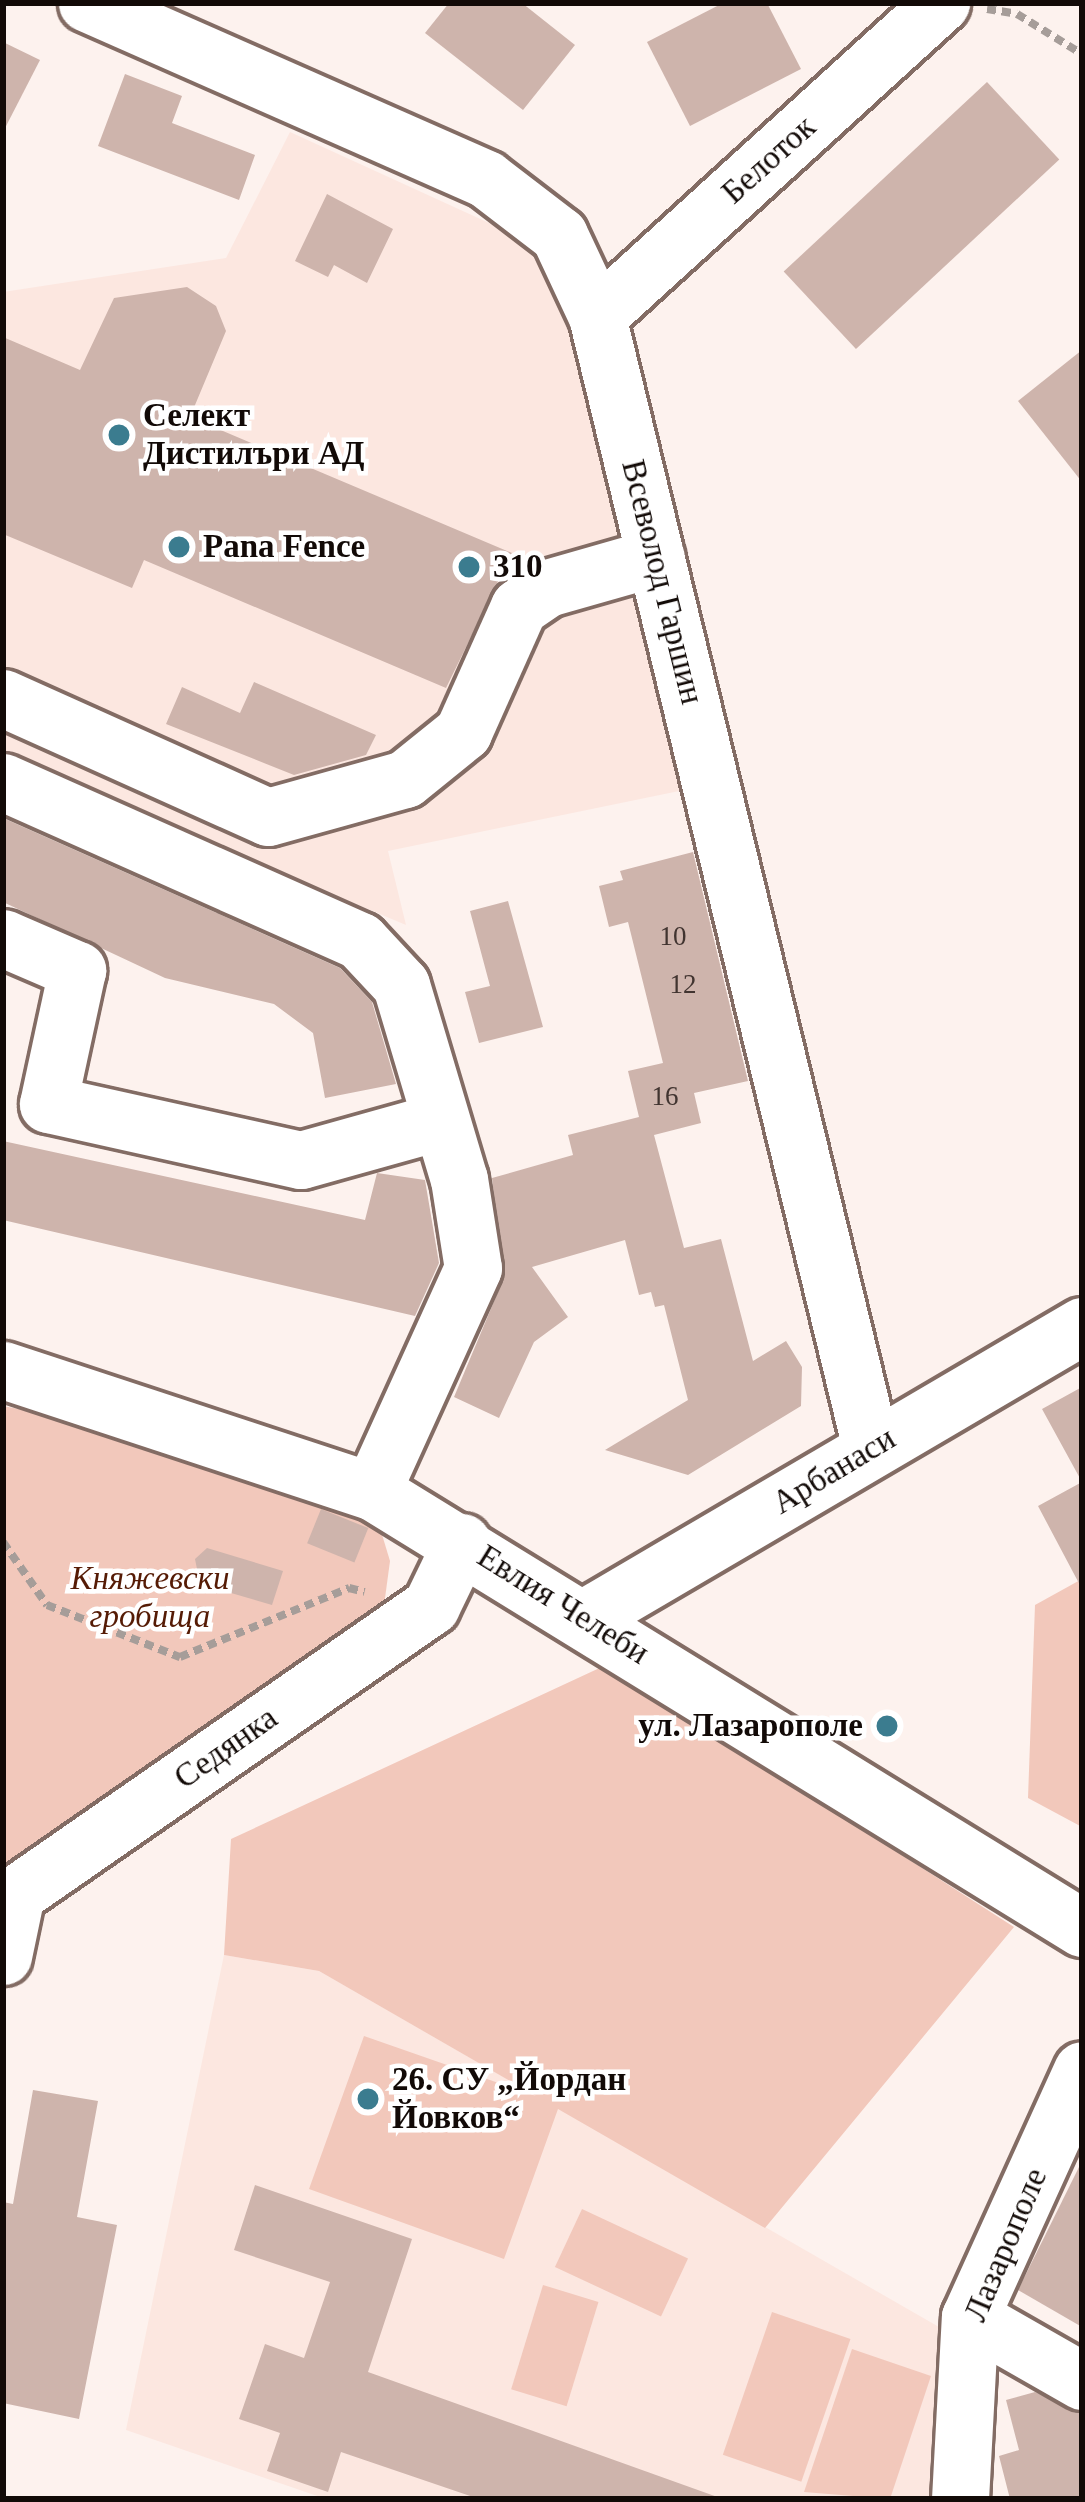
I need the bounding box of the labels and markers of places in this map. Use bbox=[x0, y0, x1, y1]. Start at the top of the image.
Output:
place label: Селект Дистилъри АД bbox=[143, 396, 364, 474]
marker: Селект Дистилъри АД bbox=[106, 422, 132, 448]
place label: Pana Fence bbox=[203, 527, 365, 567]
marker: Pana Fence bbox=[166, 534, 192, 560]
place label: 310 bbox=[493, 547, 542, 587]
marker: 310 bbox=[456, 554, 482, 580]
place label: ул. Лазарополе bbox=[638, 1706, 863, 1746]
marker: ул. Лазарополе bbox=[874, 1713, 900, 1739]
place label: 26. СУ „Йордан Йовков“ bbox=[392, 2060, 626, 2138]
marker: 26. СУ „Йордан Йовков“ bbox=[355, 2086, 381, 2112]

